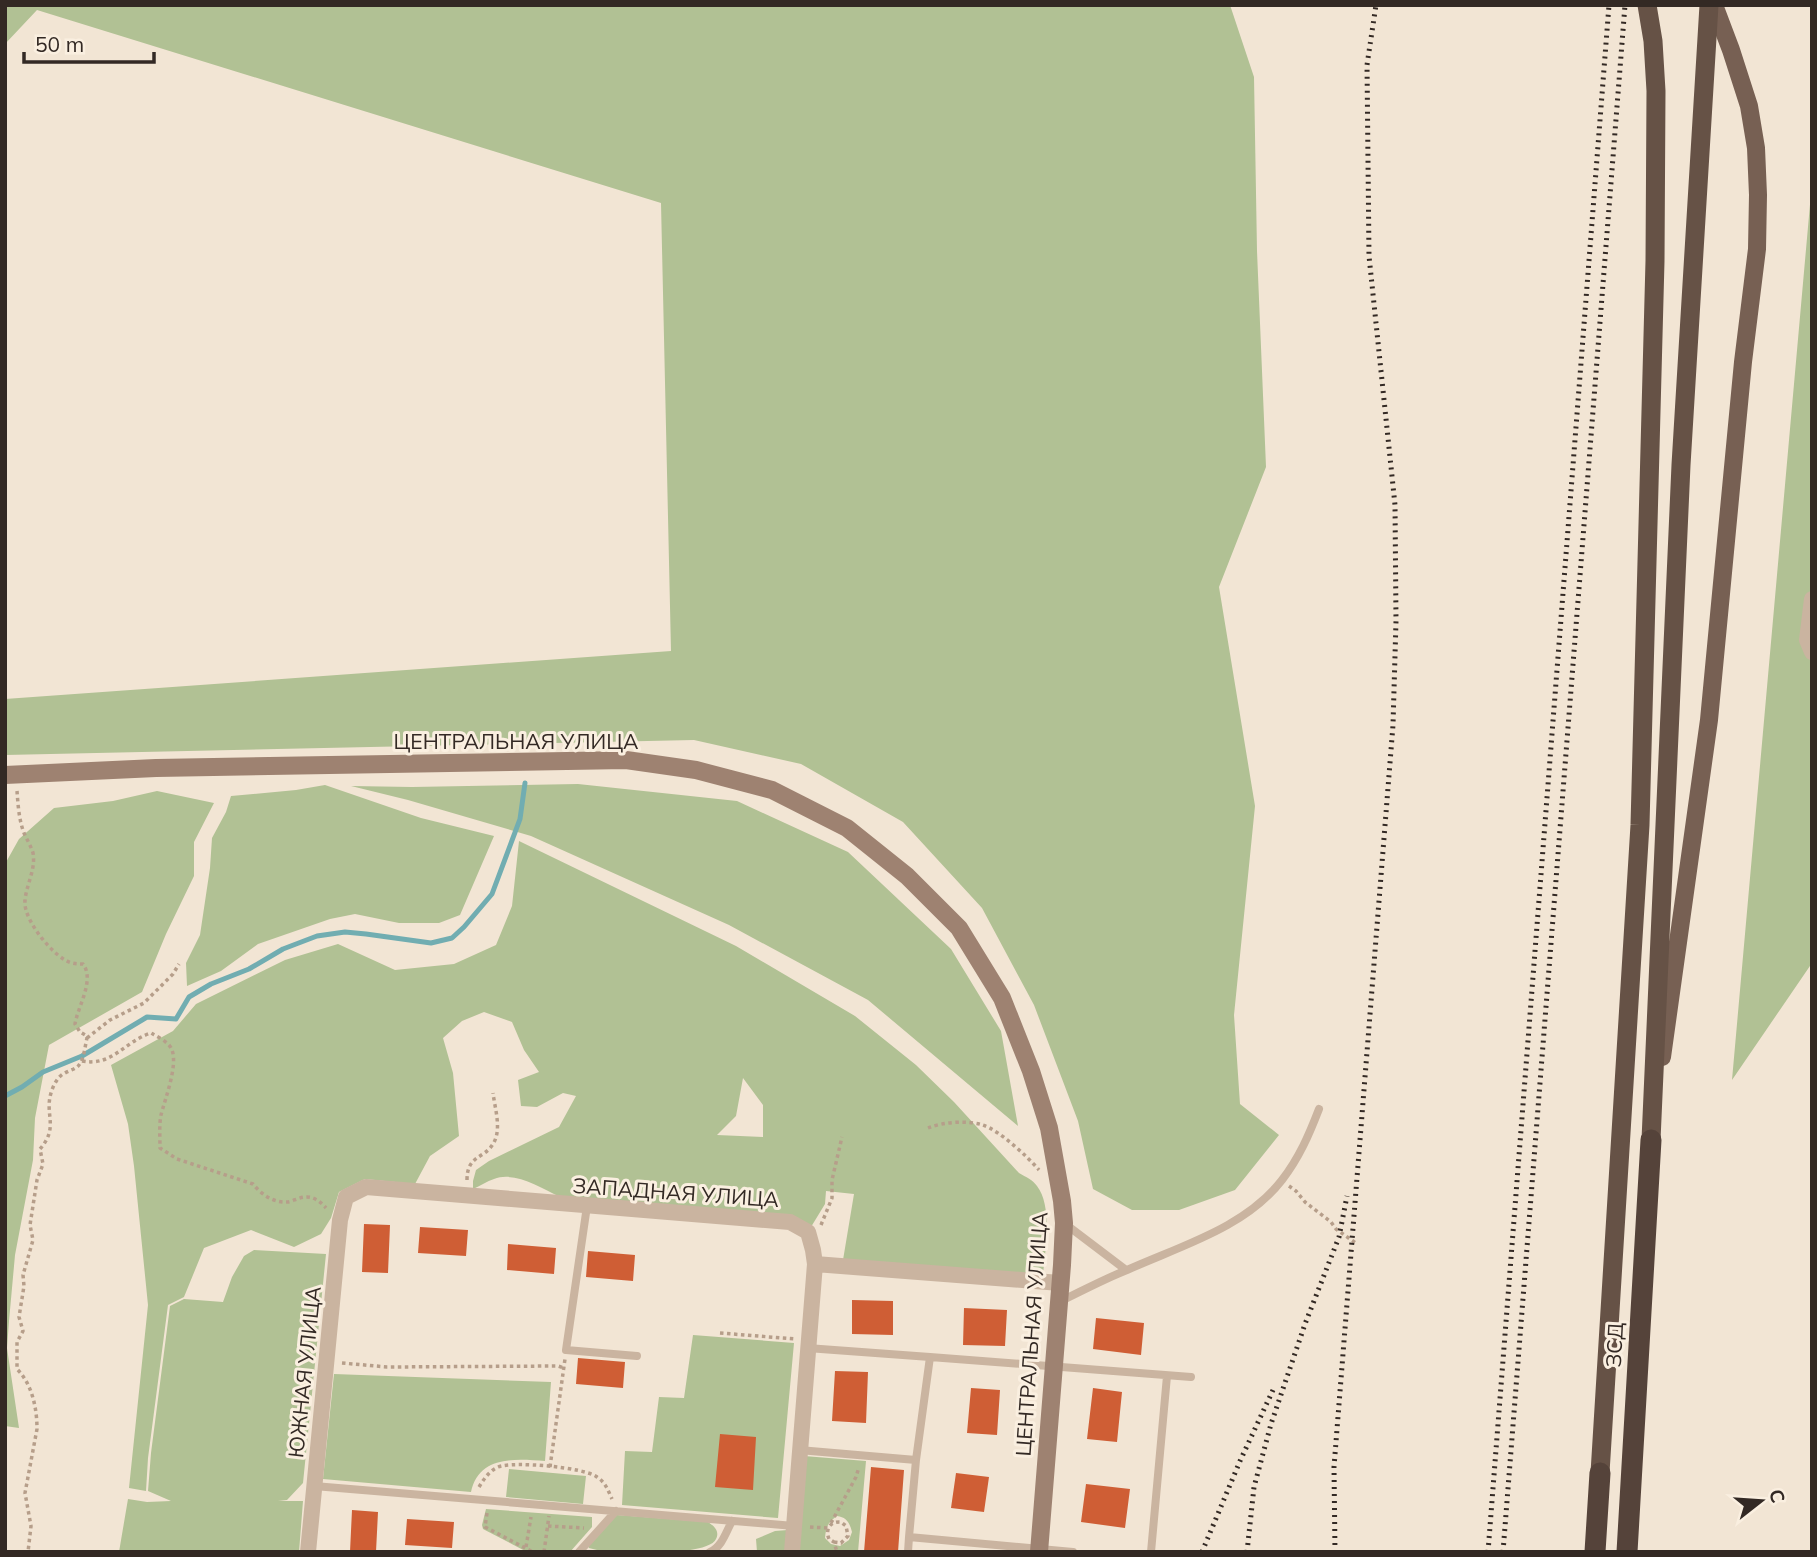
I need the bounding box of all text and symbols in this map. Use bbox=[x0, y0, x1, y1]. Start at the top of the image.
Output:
scale bar bbox=[24, 21, 154, 65]
text: 50 m bbox=[35, 31, 84, 57]
street label: ЦЕНТРАЛЬНАЯ УЛИЦА bbox=[393, 728, 639, 754]
street label: ЗАПАДНАЯ УЛИЦА bbox=[572, 1172, 781, 1212]
street label: ЦЕНТРАЛЬНАЯ УЛИЦА bbox=[1009, 1210, 1053, 1457]
street label: ЮЖНАЯ УЛИЦА bbox=[282, 1284, 326, 1459]
street label: ЗСД bbox=[1600, 1322, 1628, 1368]
north arrow bbox=[1726, 1466, 1796, 1536]
text: С bbox=[1764, 1486, 1791, 1506]

